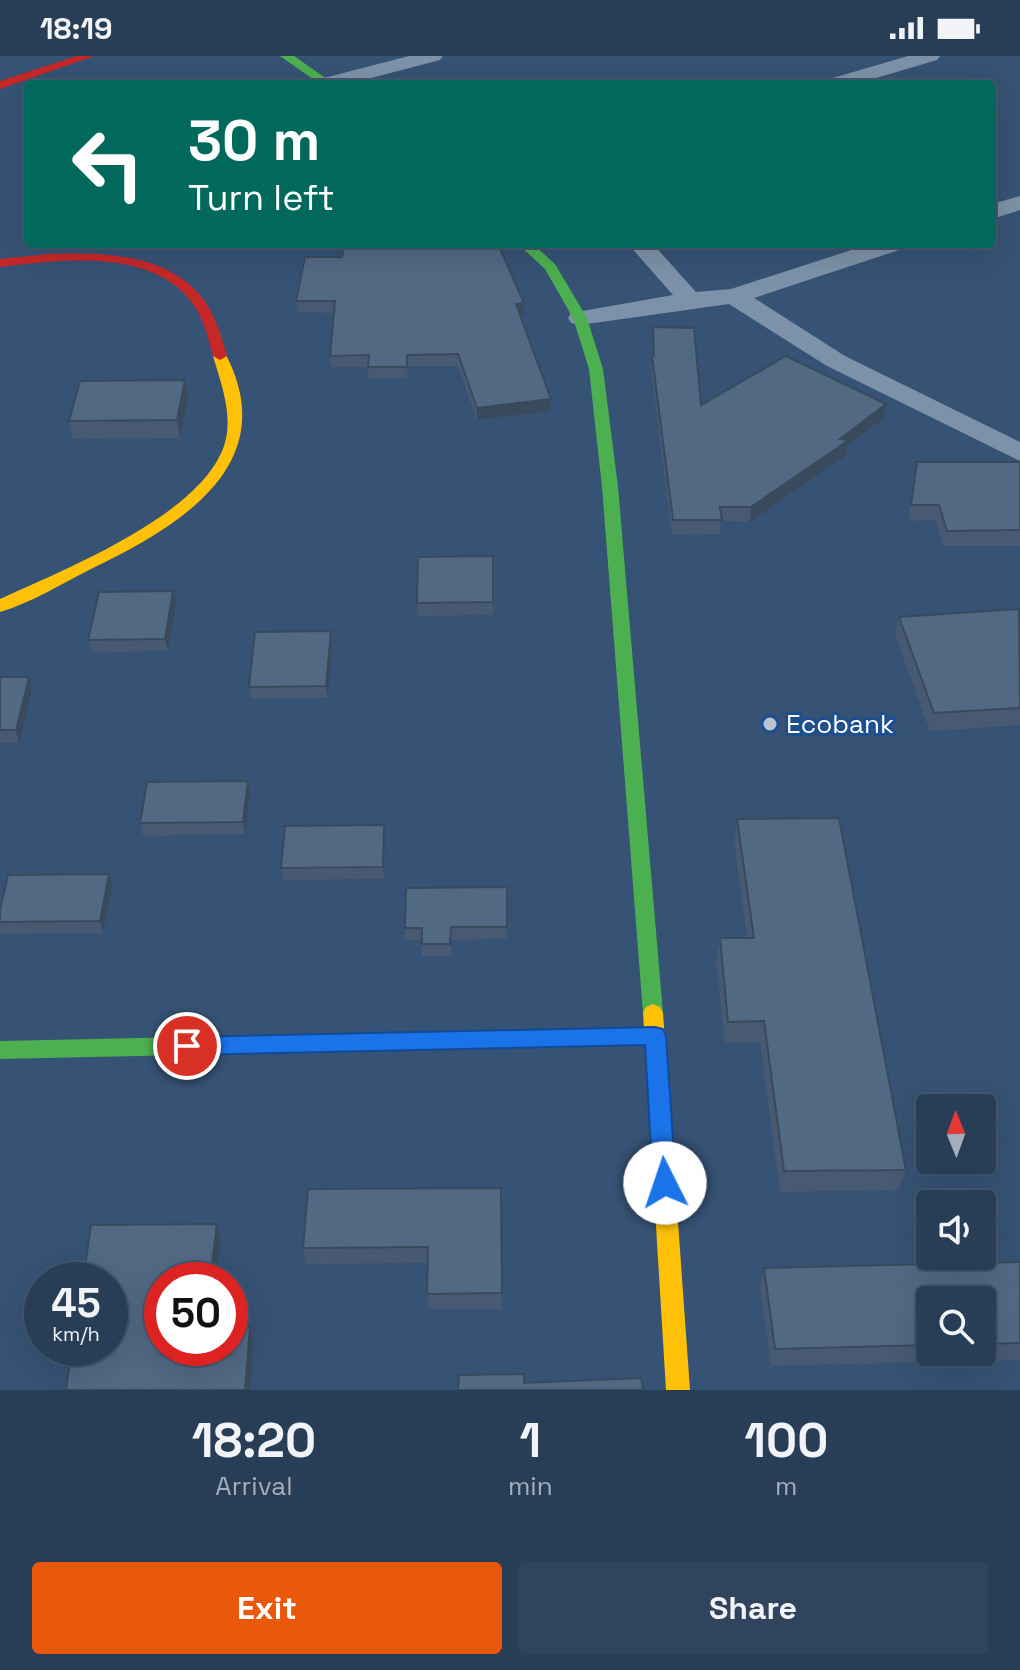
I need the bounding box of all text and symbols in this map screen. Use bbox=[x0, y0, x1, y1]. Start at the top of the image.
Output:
text: 18:19 bbox=[40, 9, 113, 48]
text: 30 m bbox=[188, 105, 320, 176]
icon: left bbox=[56, 112, 160, 216]
text: Turn left bbox=[188, 175, 335, 221]
place label: Ecobank bbox=[786, 707, 894, 741]
marker: Ecobank bbox=[761, 715, 779, 733]
pin bbox=[153, 1012, 221, 1080]
icon: arrive bbox=[165, 1024, 209, 1068]
north arrow bbox=[916, 1094, 996, 1174]
map controls bbox=[916, 1094, 996, 1366]
position arrow bbox=[623, 1141, 707, 1225]
button: sound bbox=[916, 1190, 996, 1270]
speed limit sign: 50 bbox=[144, 1262, 248, 1366]
text: 45 bbox=[51, 1278, 101, 1329]
button: search bbox=[916, 1286, 996, 1366]
text: km/h bbox=[52, 1321, 100, 1347]
text: 18:20 bbox=[192, 1410, 316, 1471]
text: 1 bbox=[519, 1410, 541, 1471]
text: 100 bbox=[744, 1410, 828, 1471]
text: Arrival bbox=[215, 1469, 293, 1503]
text: min bbox=[508, 1469, 553, 1503]
text: m bbox=[775, 1469, 797, 1503]
button: Exit bbox=[32, 1562, 502, 1654]
button: Share bbox=[518, 1562, 988, 1654]

